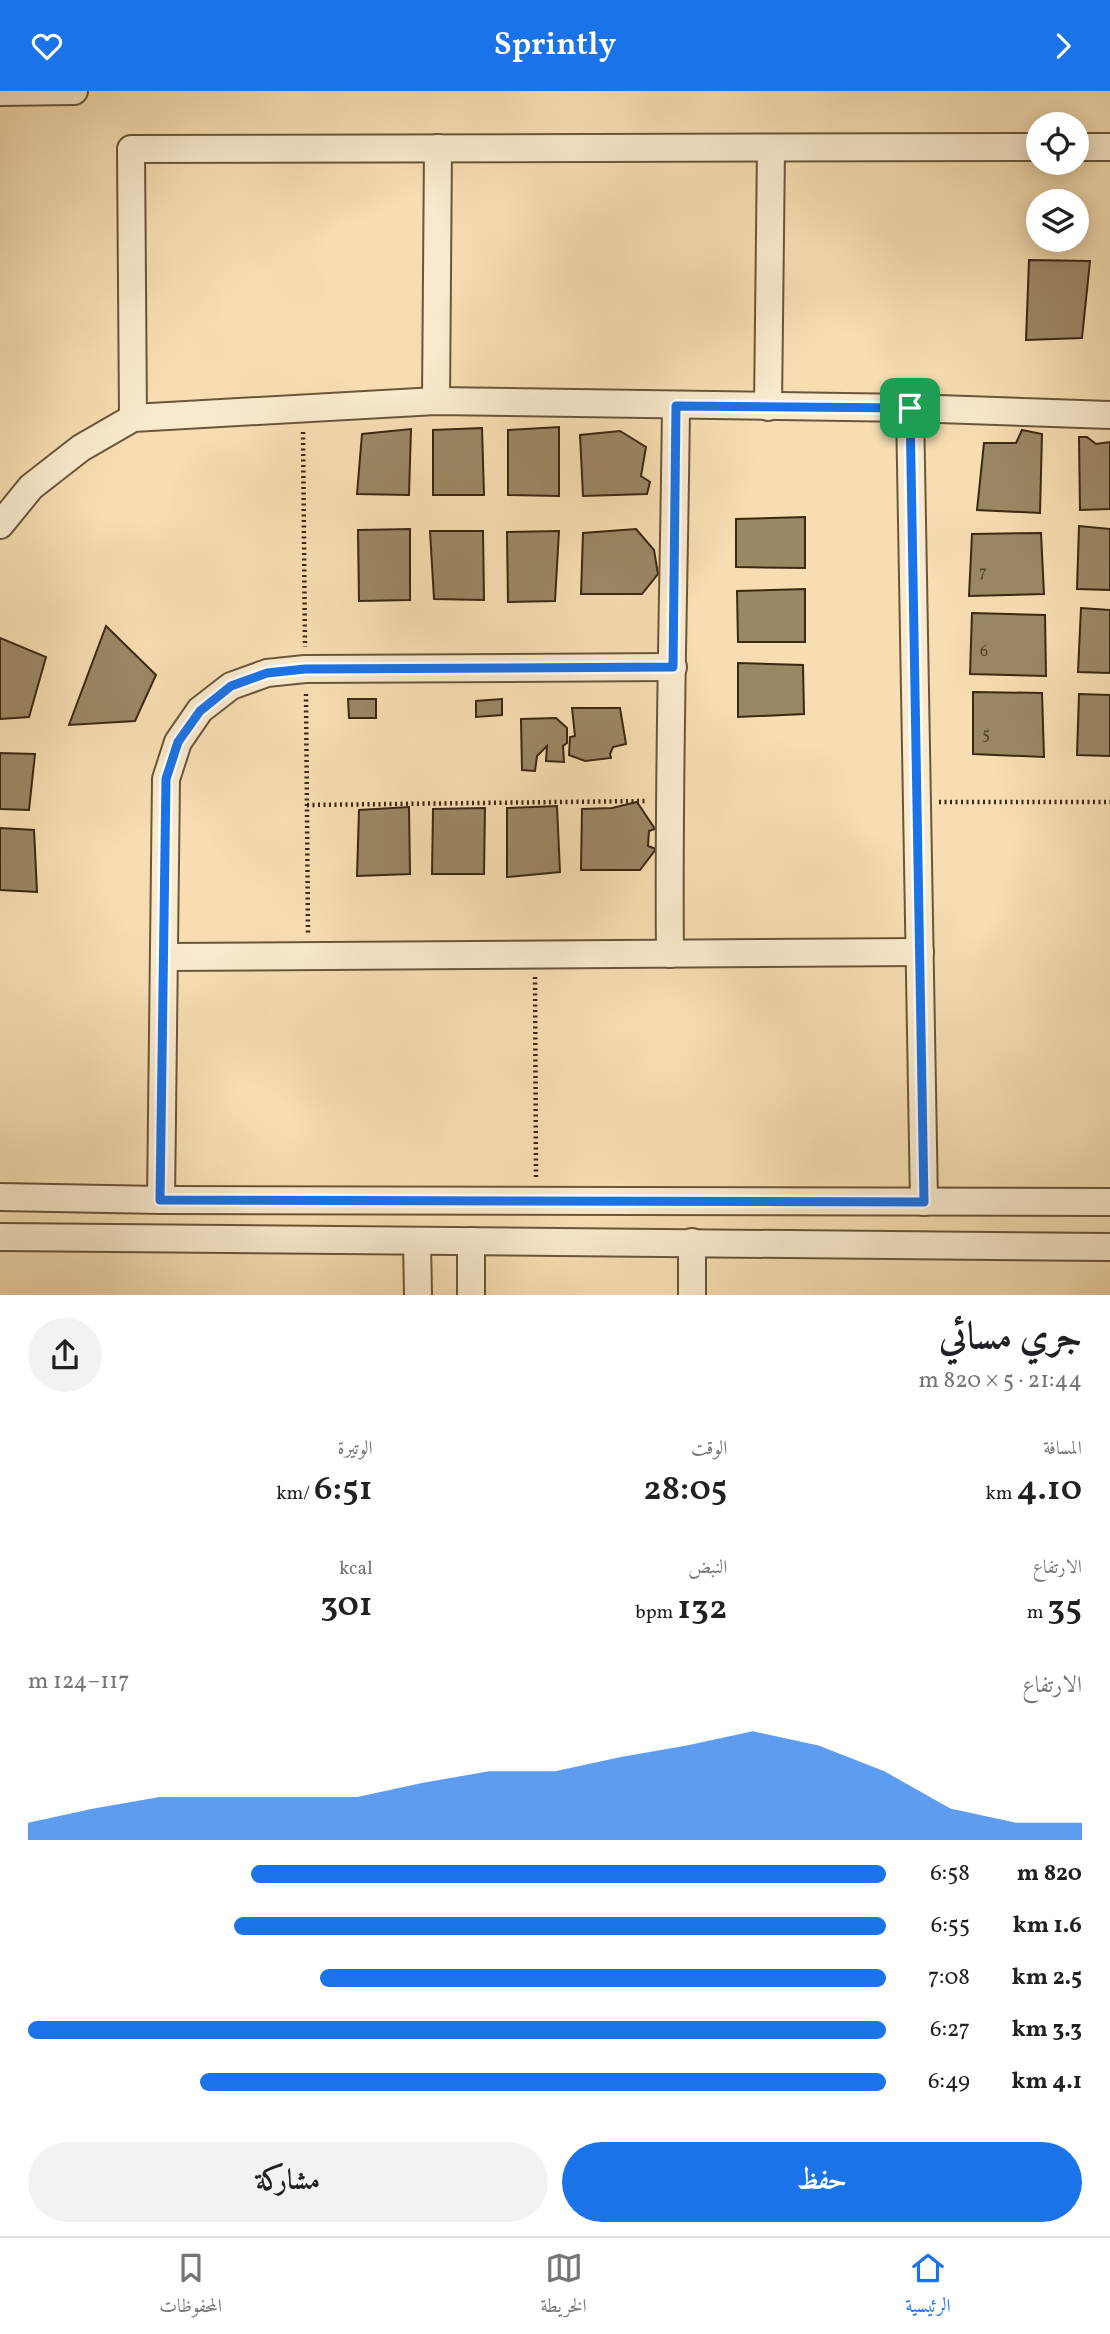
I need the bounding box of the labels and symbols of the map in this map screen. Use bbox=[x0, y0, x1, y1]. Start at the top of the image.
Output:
pin bbox=[880, 378, 940, 438]
house number: 7 bbox=[979, 562, 987, 584]
house number: 6 bbox=[980, 641, 988, 663]
house number: 5 bbox=[982, 724, 990, 746]

